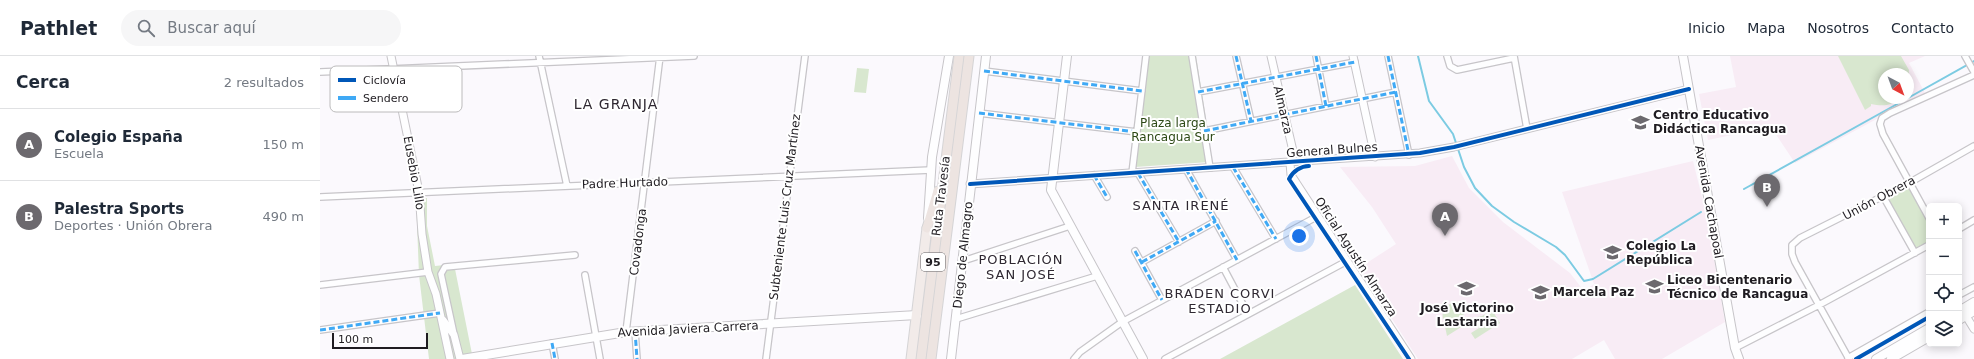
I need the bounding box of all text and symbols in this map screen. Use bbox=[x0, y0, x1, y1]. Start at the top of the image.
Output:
search box bbox=[121, 10, 401, 46]
text: Pathlet bbox=[20, 17, 97, 39]
icon: search bbox=[135, 17, 157, 39]
text: Buscar aquí bbox=[167, 19, 256, 37]
text: Inicio bbox=[1688, 20, 1725, 36]
text: Mapa bbox=[1747, 20, 1785, 36]
text: Nosotros bbox=[1807, 20, 1869, 36]
text: Contacto bbox=[1891, 20, 1954, 36]
legend bbox=[330, 66, 462, 112]
north arrow bbox=[1878, 68, 1914, 104]
text: Cerca bbox=[16, 72, 70, 92]
text: Ciclovía bbox=[363, 74, 406, 87]
text: 2 resultados bbox=[224, 75, 304, 90]
street label: Almarza bbox=[1271, 84, 1295, 136]
text: Sendero bbox=[363, 92, 409, 105]
district label: LA GRANJA bbox=[574, 96, 658, 112]
place label: Centro Educativo Didáctica Rancagua bbox=[1653, 108, 1786, 136]
school or university icon: Centro Educativo Didáctica Rancagua bbox=[1630, 112, 1650, 132]
street label: Subteniente Luis Cruz Martínez bbox=[767, 113, 803, 301]
park label: Plaza larga Rancagua Sur bbox=[1131, 116, 1215, 144]
text: Colegio España bbox=[54, 128, 183, 146]
street label: Eusebio Lillo bbox=[401, 135, 427, 211]
text: A bbox=[24, 137, 34, 152]
text: 150 m bbox=[262, 137, 304, 152]
street label: General Bulnes bbox=[1286, 140, 1378, 160]
street label: Avenida Cachapoal bbox=[1692, 144, 1726, 260]
text: Escuela bbox=[54, 146, 104, 161]
street label: Ruta Travesía bbox=[929, 155, 953, 237]
street label: Unión Obrera bbox=[1840, 173, 1918, 223]
pin: B bbox=[1754, 174, 1780, 207]
street label: Padre Hurtado bbox=[582, 175, 668, 191]
street label: Oficial Agustín Almarza bbox=[1312, 195, 1400, 319]
district label: SANTA IRENÉ bbox=[1132, 198, 1230, 213]
text: Palestra Sports bbox=[54, 200, 184, 218]
street label: Diego de Almagro bbox=[950, 201, 976, 309]
pin: A bbox=[1432, 203, 1458, 236]
map controls bbox=[1926, 203, 1962, 347]
button: + bbox=[1926, 203, 1962, 239]
street label: Covadonga bbox=[627, 208, 649, 276]
text: B bbox=[24, 209, 34, 224]
text: 490 m bbox=[262, 209, 304, 224]
text: Deportes · Unión Obrera bbox=[54, 218, 212, 233]
your location bbox=[1289, 226, 1309, 246]
place label: Colegio La República bbox=[1626, 239, 1696, 267]
button: − bbox=[1926, 239, 1962, 275]
school or university icon: Colegio La República bbox=[1603, 243, 1623, 263]
district label: POBLACIÓN SAN JOSÉ bbox=[978, 252, 1064, 282]
road number: 95 bbox=[921, 253, 945, 271]
place label: Liceo Bicentenario Técnico de Rancagua bbox=[1667, 273, 1808, 301]
button: locate bbox=[1926, 275, 1962, 311]
school or university icon: Liceo Bicentenario Técnico de Rancagua bbox=[1644, 277, 1664, 297]
school or university icon: José Victorino Lastarria bbox=[1457, 279, 1477, 299]
school or university icon: Marcela Paz bbox=[1530, 282, 1550, 302]
place label: Marcela Paz bbox=[1553, 285, 1634, 299]
district label: BRADEN CORVI ESTADIO bbox=[1165, 286, 1275, 316]
place label: José Victorino Lastarria bbox=[1419, 301, 1514, 329]
button: layers bbox=[1926, 311, 1962, 347]
street label: Avenida Javiera Carrera bbox=[617, 318, 759, 340]
scale bar bbox=[332, 331, 428, 350]
text: 100 m bbox=[338, 333, 373, 346]

